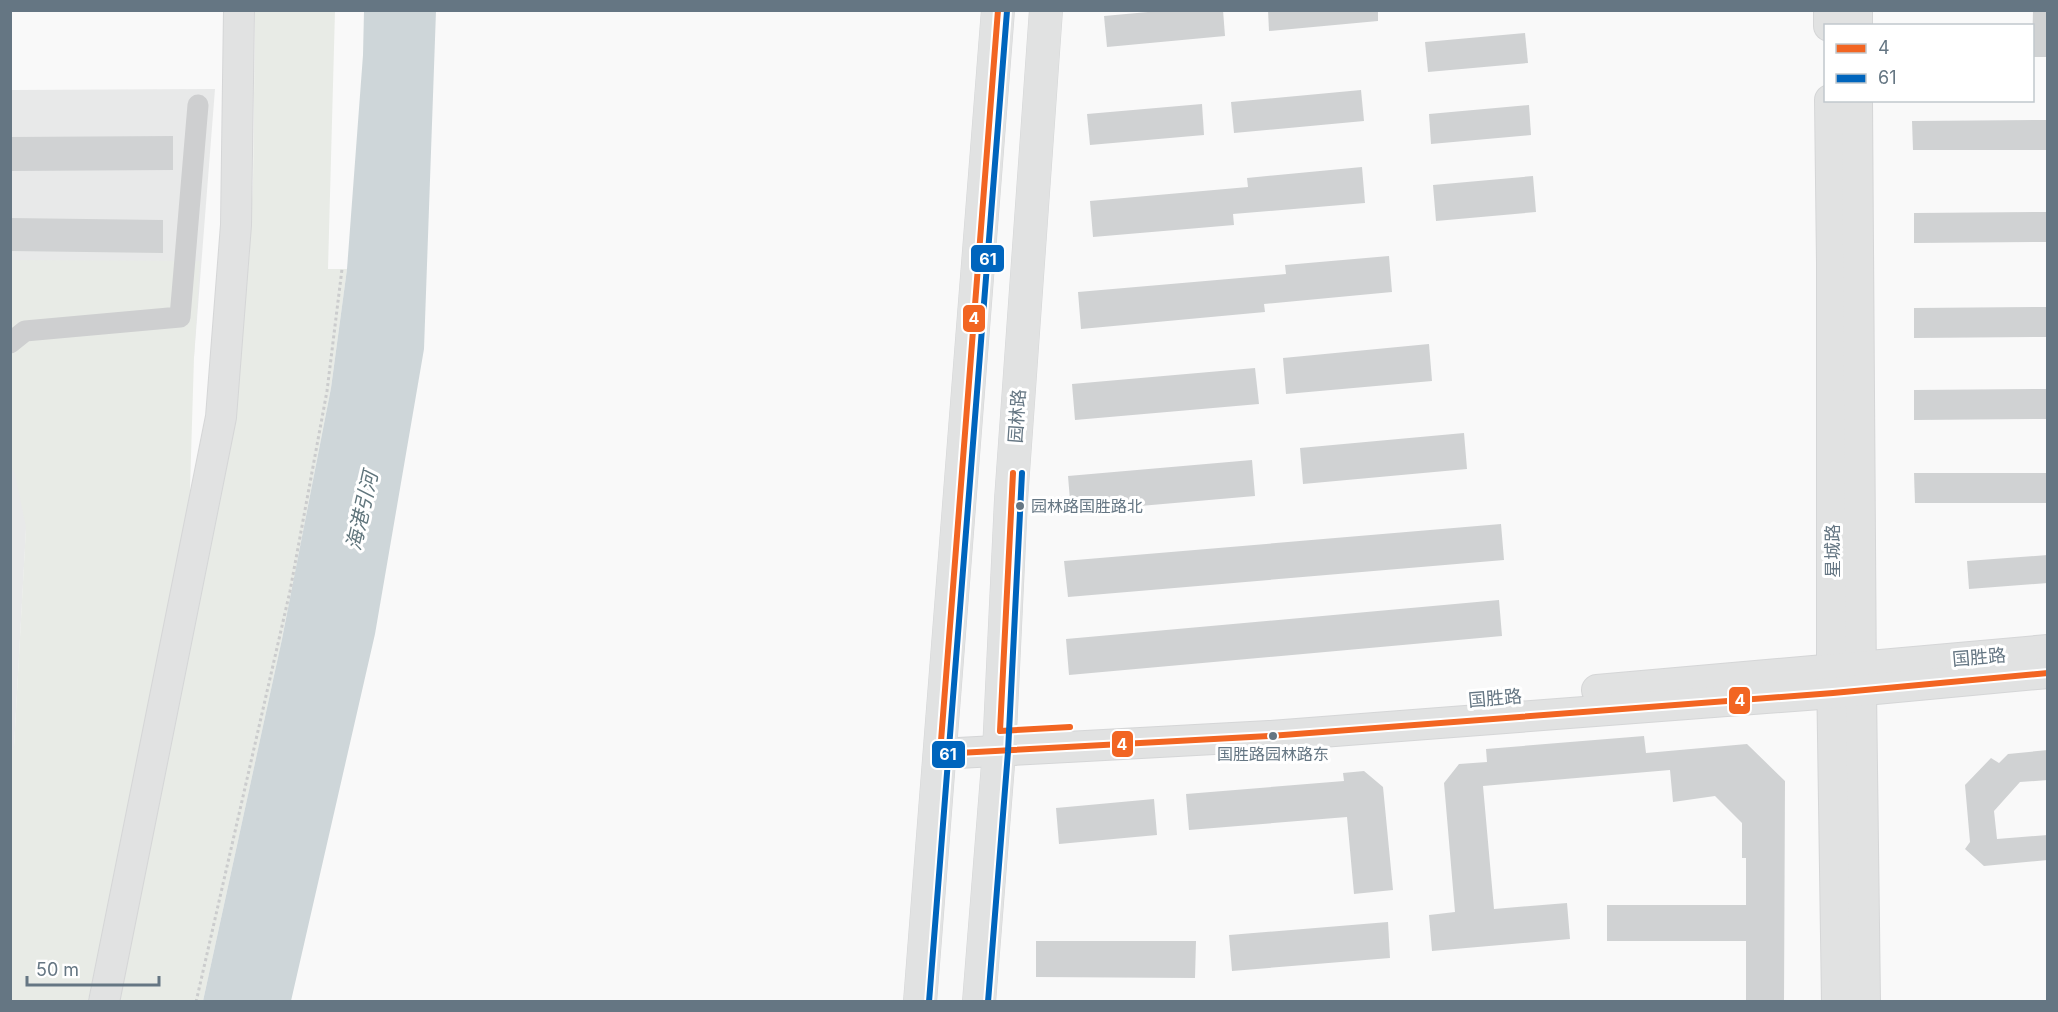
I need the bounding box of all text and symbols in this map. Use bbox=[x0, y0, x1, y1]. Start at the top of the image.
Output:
legend bbox=[1824, 24, 2034, 102]
text: 4 bbox=[1878, 37, 1890, 58]
text: 61 bbox=[1878, 67, 1896, 88]
line badge: 61 bbox=[970, 244, 1005, 273]
text: 61 bbox=[979, 249, 997, 269]
line badge: 4 bbox=[962, 304, 986, 333]
text: 4 bbox=[969, 308, 980, 328]
street label: 园林路 bbox=[1005, 388, 1029, 444]
water label: 海港引河 bbox=[341, 465, 384, 553]
place label: 园林路国胜路北 bbox=[1031, 496, 1143, 516]
marker: 园林路国胜路北 bbox=[1014, 500, 1026, 512]
street label: 星城路 bbox=[1822, 524, 1843, 578]
street label: 国胜路 bbox=[1951, 644, 2007, 670]
street label: 国胜路 bbox=[1467, 685, 1523, 711]
line badge: 4 bbox=[1728, 686, 1751, 715]
text: 4 bbox=[1735, 690, 1746, 710]
line badge: 4 bbox=[1111, 730, 1134, 758]
marker: 国胜路园林路东 bbox=[1267, 730, 1279, 742]
text: 4 bbox=[1117, 734, 1128, 754]
line badge: 61 bbox=[931, 740, 966, 769]
text: 61 bbox=[939, 744, 957, 764]
place label: 国胜路园林路东 bbox=[1217, 744, 1329, 764]
scale bar bbox=[27, 949, 159, 987]
text: 50 m bbox=[36, 959, 79, 980]

